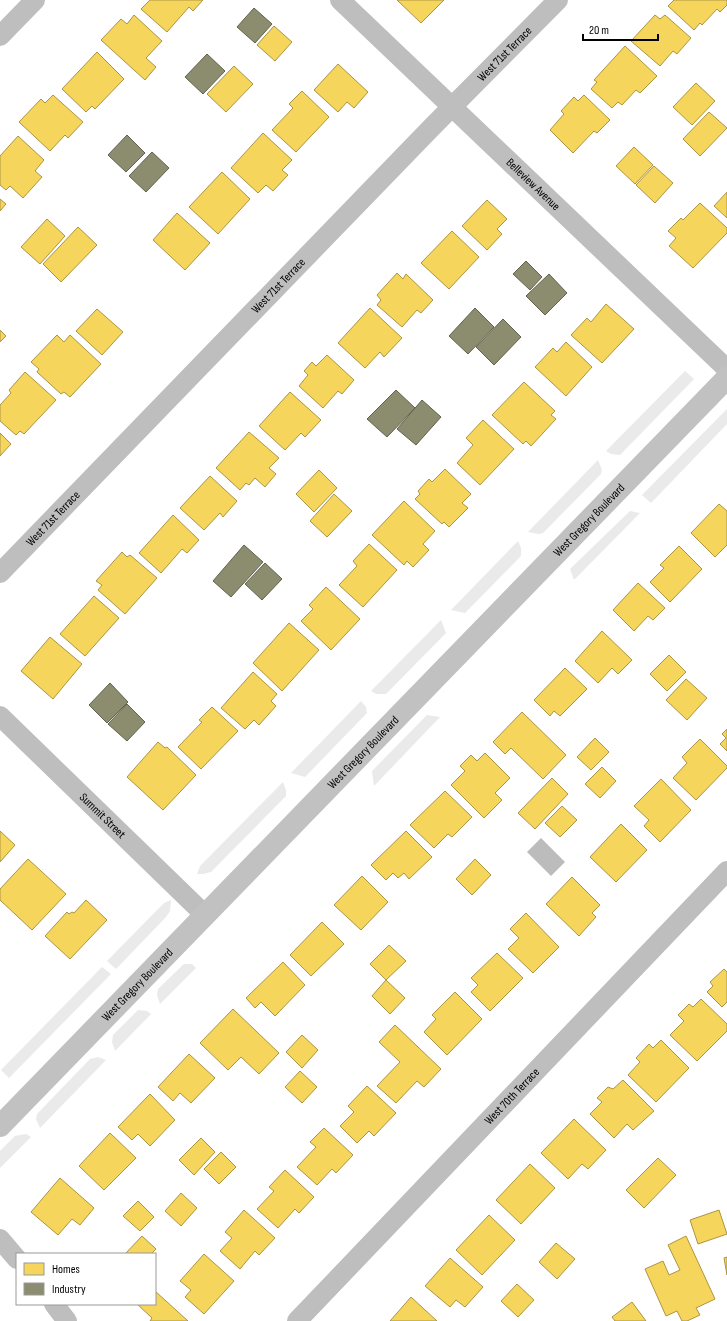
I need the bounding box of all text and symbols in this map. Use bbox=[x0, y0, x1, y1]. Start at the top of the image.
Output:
scale bar bbox=[583, 16, 658, 42]
text: 20 m bbox=[589, 23, 609, 38]
street label: West 71st Terrace bbox=[475, 24, 535, 85]
street label: Belleview Avenue bbox=[503, 155, 563, 214]
street label: West 71st Terrace bbox=[249, 255, 309, 317]
street label: West Gregory Boulevard bbox=[550, 481, 628, 560]
street label: West 71st Terrace bbox=[23, 488, 84, 550]
street label: West Gregory Boulevard bbox=[325, 713, 402, 792]
street label: Summit Street bbox=[76, 790, 129, 842]
street label: West Gregory Boulevard bbox=[99, 945, 176, 1025]
street label: West 70th Terrace bbox=[482, 1065, 543, 1128]
legend bbox=[16, 1253, 156, 1305]
text: Homes bbox=[52, 1262, 80, 1277]
text: Industry bbox=[52, 1282, 86, 1297]

